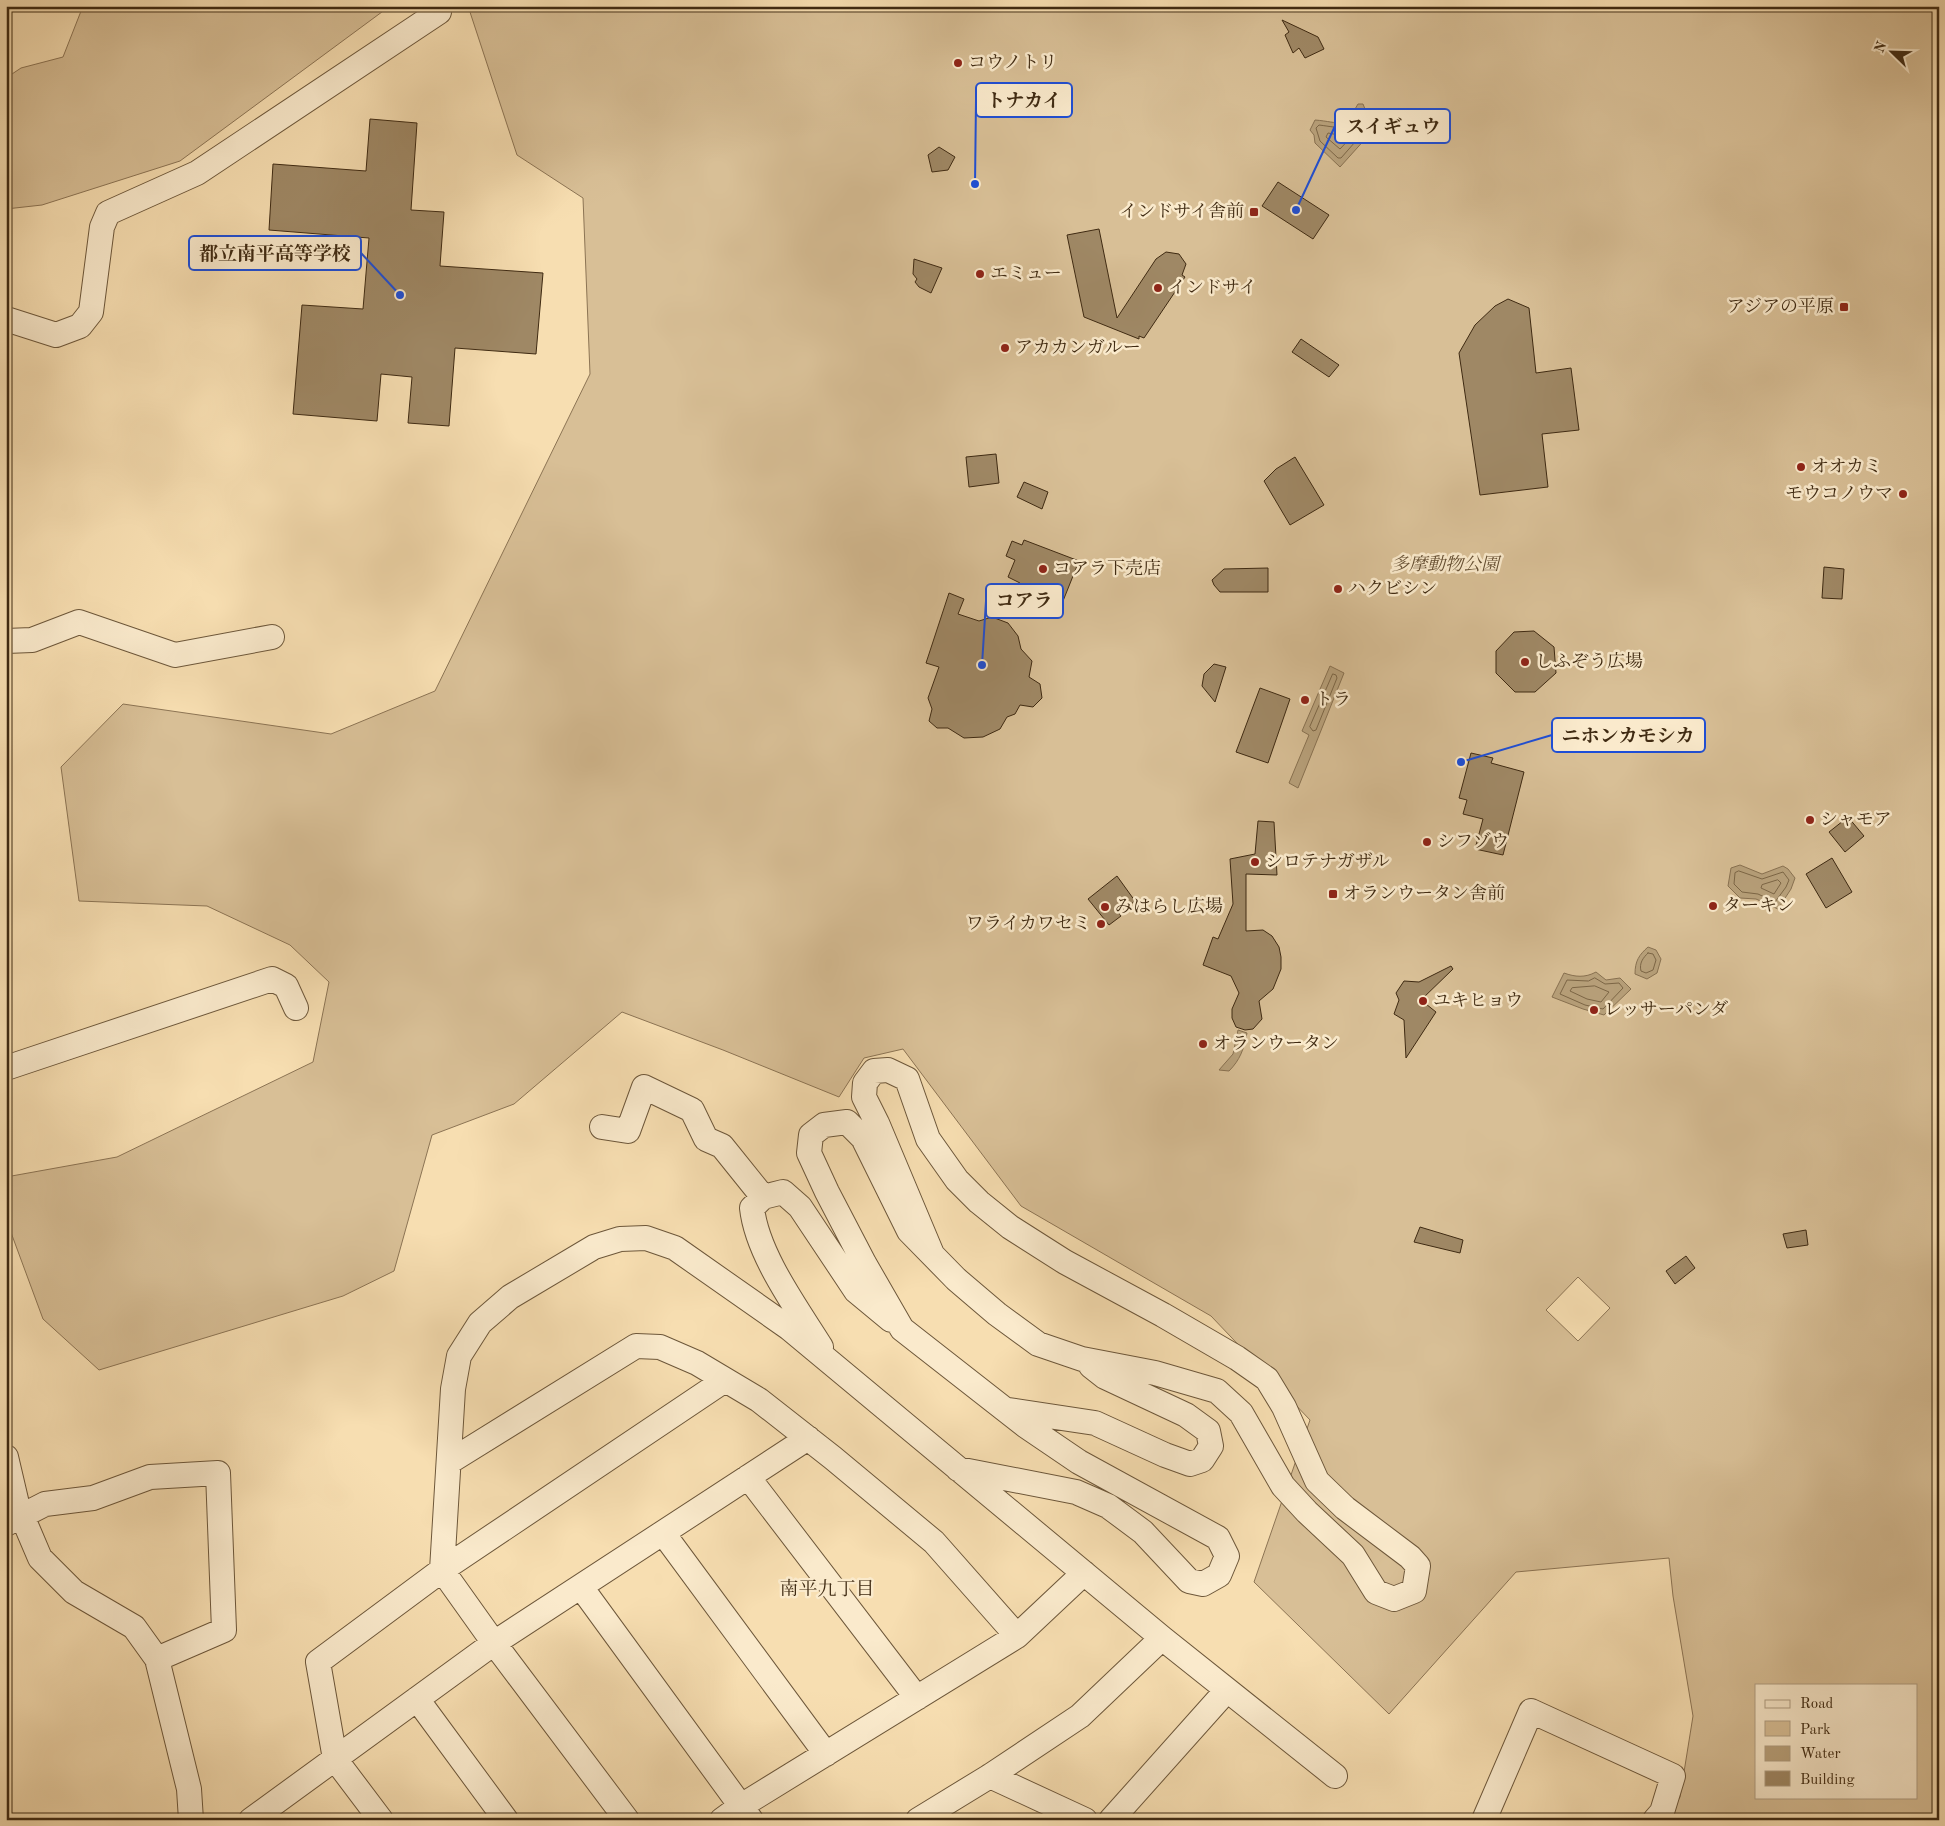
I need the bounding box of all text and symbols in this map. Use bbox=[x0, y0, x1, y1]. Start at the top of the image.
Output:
north arrow bbox=[1868, 28, 1918, 78]
text: N bbox=[1872, 39, 1890, 55]
place label: コウノトリ bbox=[968, 54, 1057, 72]
marker: コウノトリ bbox=[952, 57, 964, 69]
callout: トナカイ bbox=[976, 83, 1072, 117]
text: トナカイ bbox=[986, 91, 1062, 112]
callout: スイギュウ bbox=[1335, 109, 1450, 143]
text: スイギュウ bbox=[1346, 117, 1440, 138]
place label: インドサイ舎前 bbox=[1119, 201, 1244, 221]
marker: インドサイ舎前 bbox=[1248, 206, 1260, 218]
callout: 都立南平高等学校 bbox=[189, 236, 361, 270]
text: 都立南平高等学校 bbox=[199, 243, 351, 265]
place label: エミュー bbox=[990, 265, 1062, 283]
marker: エミュー bbox=[974, 268, 986, 280]
place label: インドサイ bbox=[1168, 279, 1257, 297]
marker: インドサイ bbox=[1152, 282, 1164, 294]
place label: アジアの平原 bbox=[1727, 297, 1834, 316]
marker: アジアの平原 bbox=[1838, 301, 1850, 313]
place label: アカカンガルー bbox=[1015, 338, 1141, 357]
marker: アカカンガルー bbox=[999, 342, 1011, 354]
place label: オオカミ bbox=[1811, 458, 1882, 476]
marker: オオカミ bbox=[1795, 461, 1807, 473]
place label: モウコノウマ bbox=[1785, 485, 1893, 503]
marker: モウコノウマ bbox=[1897, 488, 1909, 500]
park label: 多摩動物公園 bbox=[1391, 554, 1502, 574]
place label: コアラ下売店 bbox=[1053, 558, 1161, 578]
marker: コアラ下売店 bbox=[1037, 563, 1049, 575]
place label: ハクビシン bbox=[1348, 579, 1438, 598]
marker: ハクビシン bbox=[1332, 583, 1344, 595]
callout: コアラ bbox=[986, 584, 1063, 618]
text: コアラ bbox=[995, 592, 1053, 612]
place label: しふぞう広場 bbox=[1535, 651, 1643, 671]
marker: しふぞう広場 bbox=[1519, 656, 1531, 668]
place label: トラ bbox=[1315, 691, 1351, 709]
marker: トラ bbox=[1299, 694, 1311, 706]
callout: ニホンカモシカ bbox=[1552, 718, 1705, 752]
text: ニホンカモシカ bbox=[1561, 726, 1695, 747]
place label: シャモア bbox=[1820, 811, 1892, 829]
marker: シャモア bbox=[1804, 814, 1816, 826]
place label: シフゾウ bbox=[1437, 831, 1509, 851]
marker: シフゾウ bbox=[1421, 836, 1433, 848]
place label: シロテナガザル bbox=[1265, 852, 1390, 871]
marker: シロテナガザル bbox=[1249, 856, 1261, 868]
place label: オランウータン舎前 bbox=[1343, 883, 1505, 903]
marker: オランウータン舎前 bbox=[1327, 888, 1339, 900]
place label: みはらし広場 bbox=[1115, 896, 1223, 916]
place label: ターキン bbox=[1723, 897, 1795, 915]
marker: ターキン bbox=[1707, 900, 1719, 912]
marker: みはらし広場 bbox=[1099, 901, 1111, 913]
place label: ワライカワセミ bbox=[966, 915, 1091, 933]
marker: ワライカワセミ bbox=[1095, 918, 1107, 930]
place label: ユキヒョウ bbox=[1433, 992, 1523, 1010]
marker: ユキヒョウ bbox=[1417, 995, 1429, 1007]
place label: レッサーパンダ bbox=[1604, 1000, 1728, 1019]
marker: レッサーパンダ bbox=[1588, 1004, 1600, 1016]
place label: オランウータン bbox=[1213, 1035, 1339, 1053]
marker: オランウータン bbox=[1197, 1038, 1209, 1050]
district label: 南平九丁目 bbox=[779, 1578, 875, 1600]
legend bbox=[1755, 1684, 1918, 1798]
text: Road bbox=[1800, 1697, 1834, 1712]
text: Park bbox=[1800, 1723, 1831, 1738]
text: Water bbox=[1800, 1747, 1841, 1762]
text: Building bbox=[1800, 1773, 1855, 1788]

